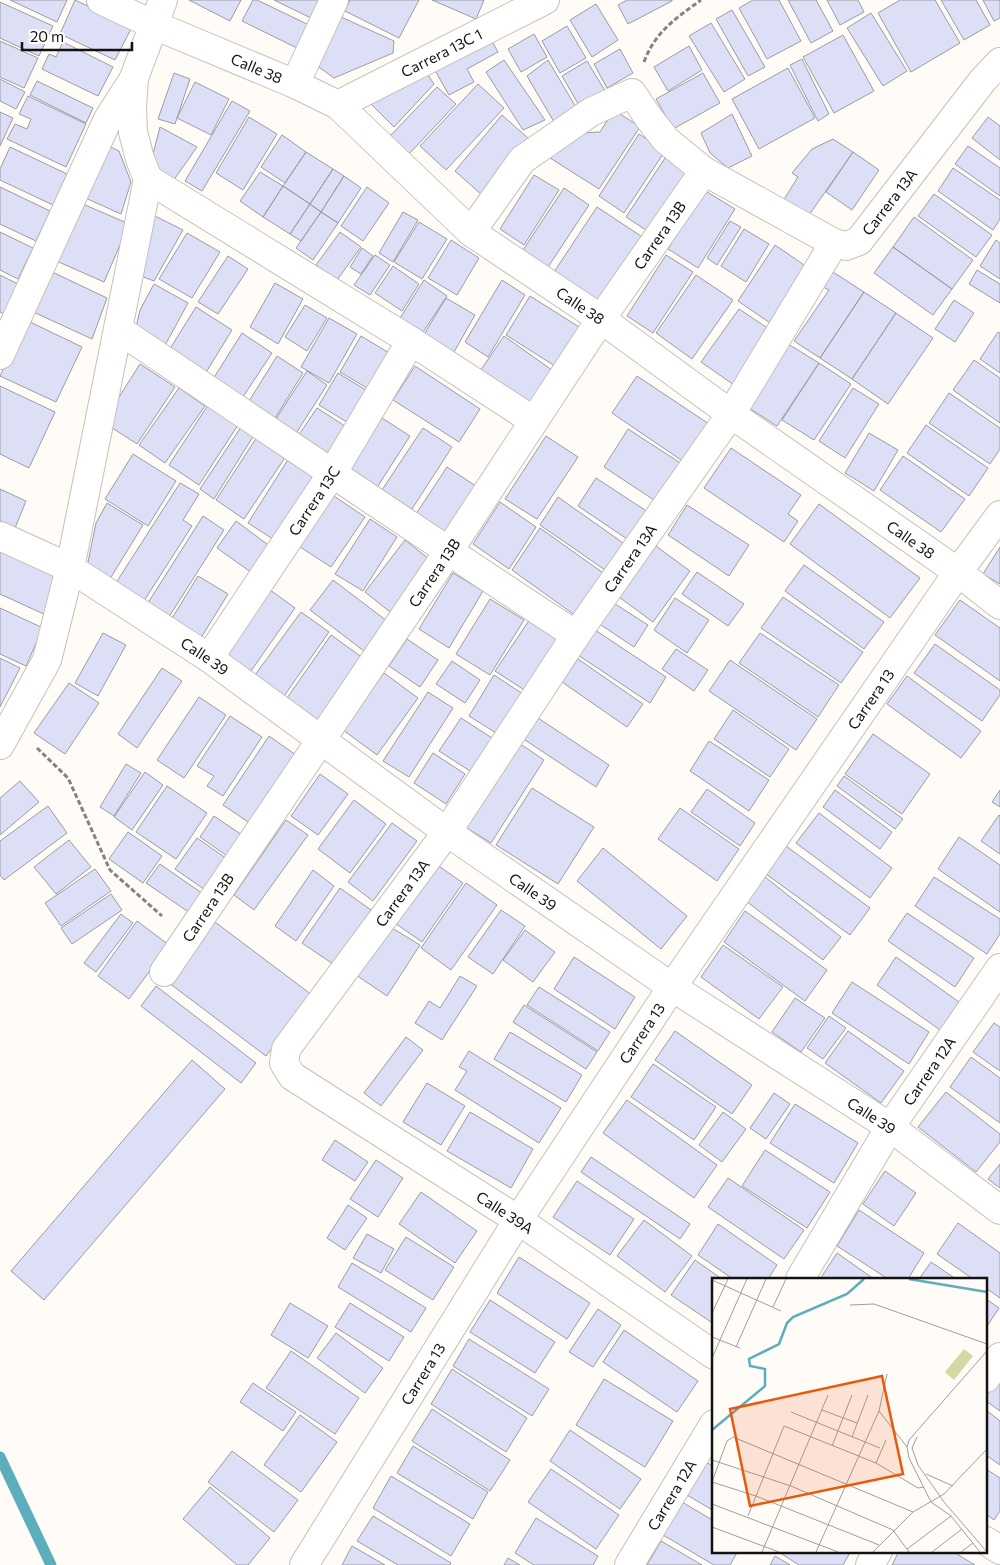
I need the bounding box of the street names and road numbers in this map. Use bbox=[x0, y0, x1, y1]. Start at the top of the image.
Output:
street label: Carrera 13C 1 bbox=[398, 24, 485, 81]
street label: Calle 38 bbox=[228, 49, 285, 87]
street label: Carrera 13A bbox=[858, 165, 921, 239]
street label: Carrera 13B bbox=[629, 197, 690, 273]
street label: Calle 38 bbox=[553, 283, 608, 328]
street label: Carrera 13C bbox=[284, 463, 343, 539]
street label: Calle 38 bbox=[884, 516, 938, 562]
street label: Carrera 13A bbox=[600, 520, 660, 596]
street label: Carrera 13B bbox=[404, 535, 464, 610]
street label: Calle 39 bbox=[178, 633, 233, 679]
street label: Carrera 13 bbox=[843, 665, 898, 733]
street label: Carrera 13A bbox=[371, 855, 433, 930]
street label: Carrera 13B bbox=[178, 869, 237, 945]
street label: Calle 39 bbox=[506, 869, 561, 914]
street label: Carrera 13 bbox=[615, 999, 668, 1067]
street label: Carrera 12A bbox=[899, 1033, 959, 1109]
street label: Calle 39 bbox=[844, 1093, 900, 1137]
street label: Calle 39A bbox=[473, 1187, 537, 1237]
street label: Carrera 13 bbox=[397, 1340, 449, 1408]
street label: Carrera 12A bbox=[643, 1456, 700, 1533]

